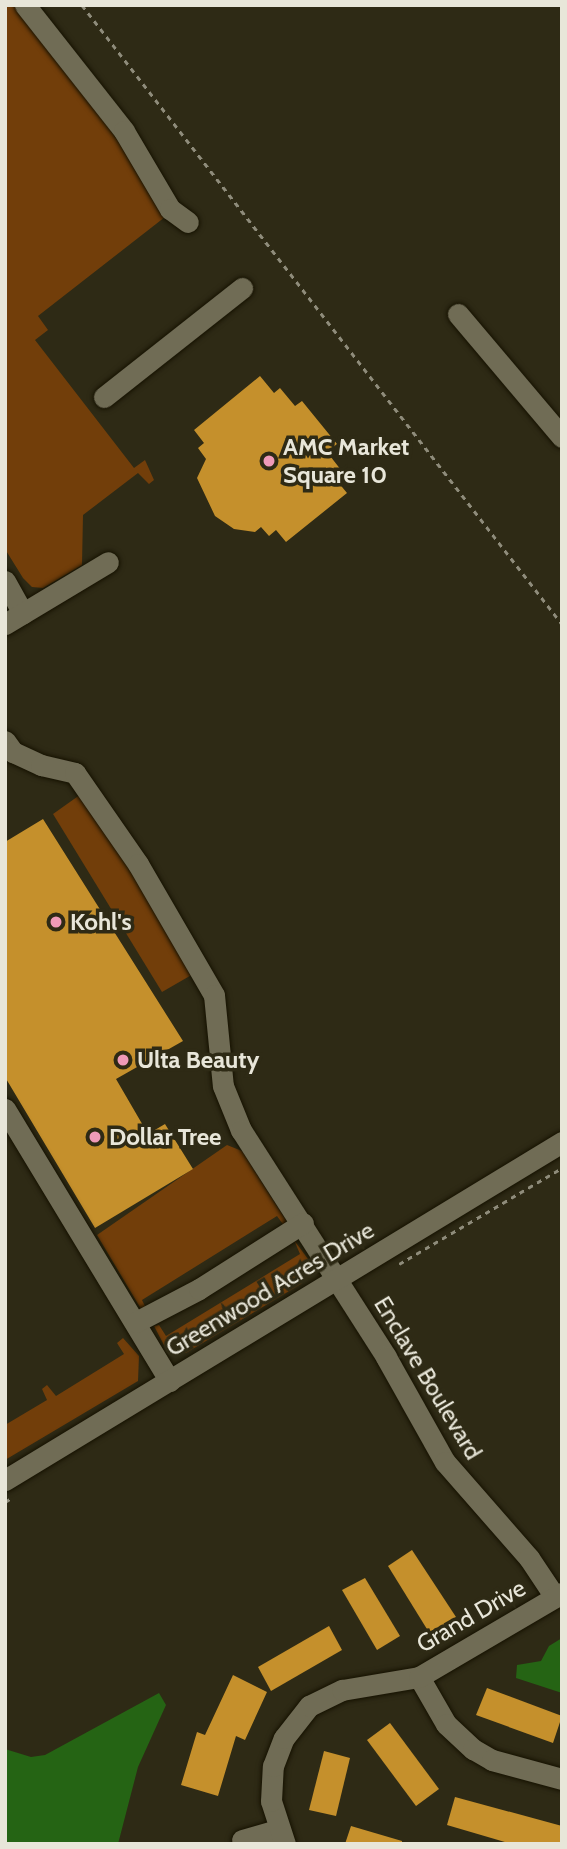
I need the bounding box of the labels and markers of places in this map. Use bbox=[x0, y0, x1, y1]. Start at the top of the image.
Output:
place label: AMC Market Square 10 bbox=[283, 433, 409, 489]
marker: AMC Market Square 10 bbox=[261, 453, 277, 469]
place label: Kohl's bbox=[70, 908, 132, 936]
marker: Kohl's bbox=[48, 914, 64, 930]
place label: Ulta Beauty bbox=[137, 1046, 259, 1074]
marker: Ulta Beauty bbox=[115, 1052, 131, 1068]
place label: Dollar Tree bbox=[109, 1123, 221, 1151]
marker: Dollar Tree bbox=[87, 1129, 103, 1145]

